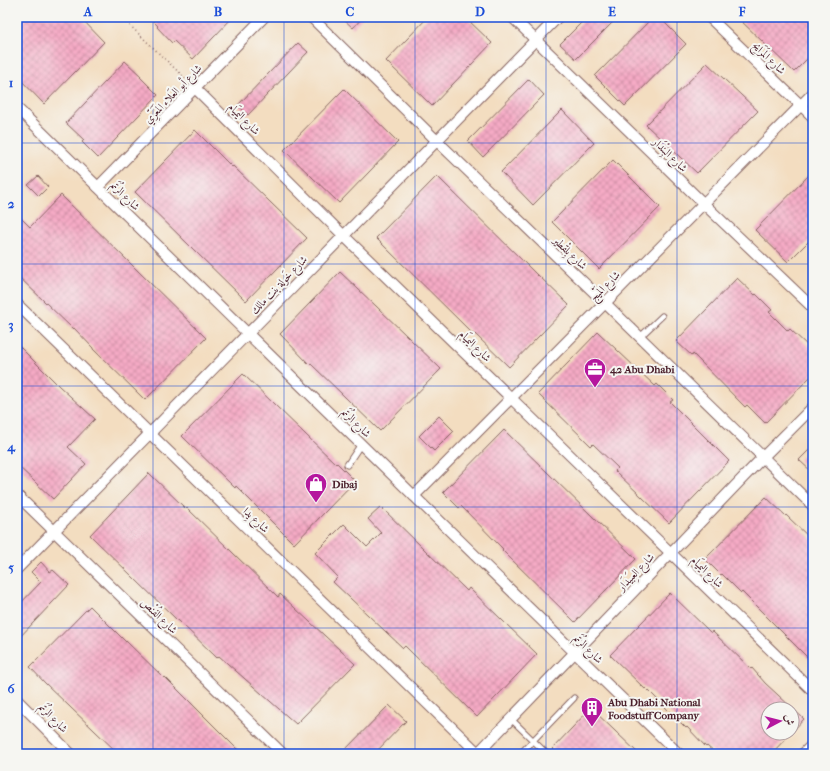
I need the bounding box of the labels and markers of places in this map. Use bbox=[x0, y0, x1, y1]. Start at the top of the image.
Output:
office icon: 42 Abu Dhabi bbox=[582, 356, 608, 389]
place label: 42 Abu Dhabi bbox=[609, 363, 675, 376]
shop icon: Dibaj bbox=[303, 471, 329, 504]
place label: Dibaj bbox=[331, 478, 357, 491]
building icon: Abu Dhabi National Foodstuff Company bbox=[579, 695, 605, 728]
place label: Abu Dhabi National Foodstuff Company bbox=[607, 696, 702, 722]

